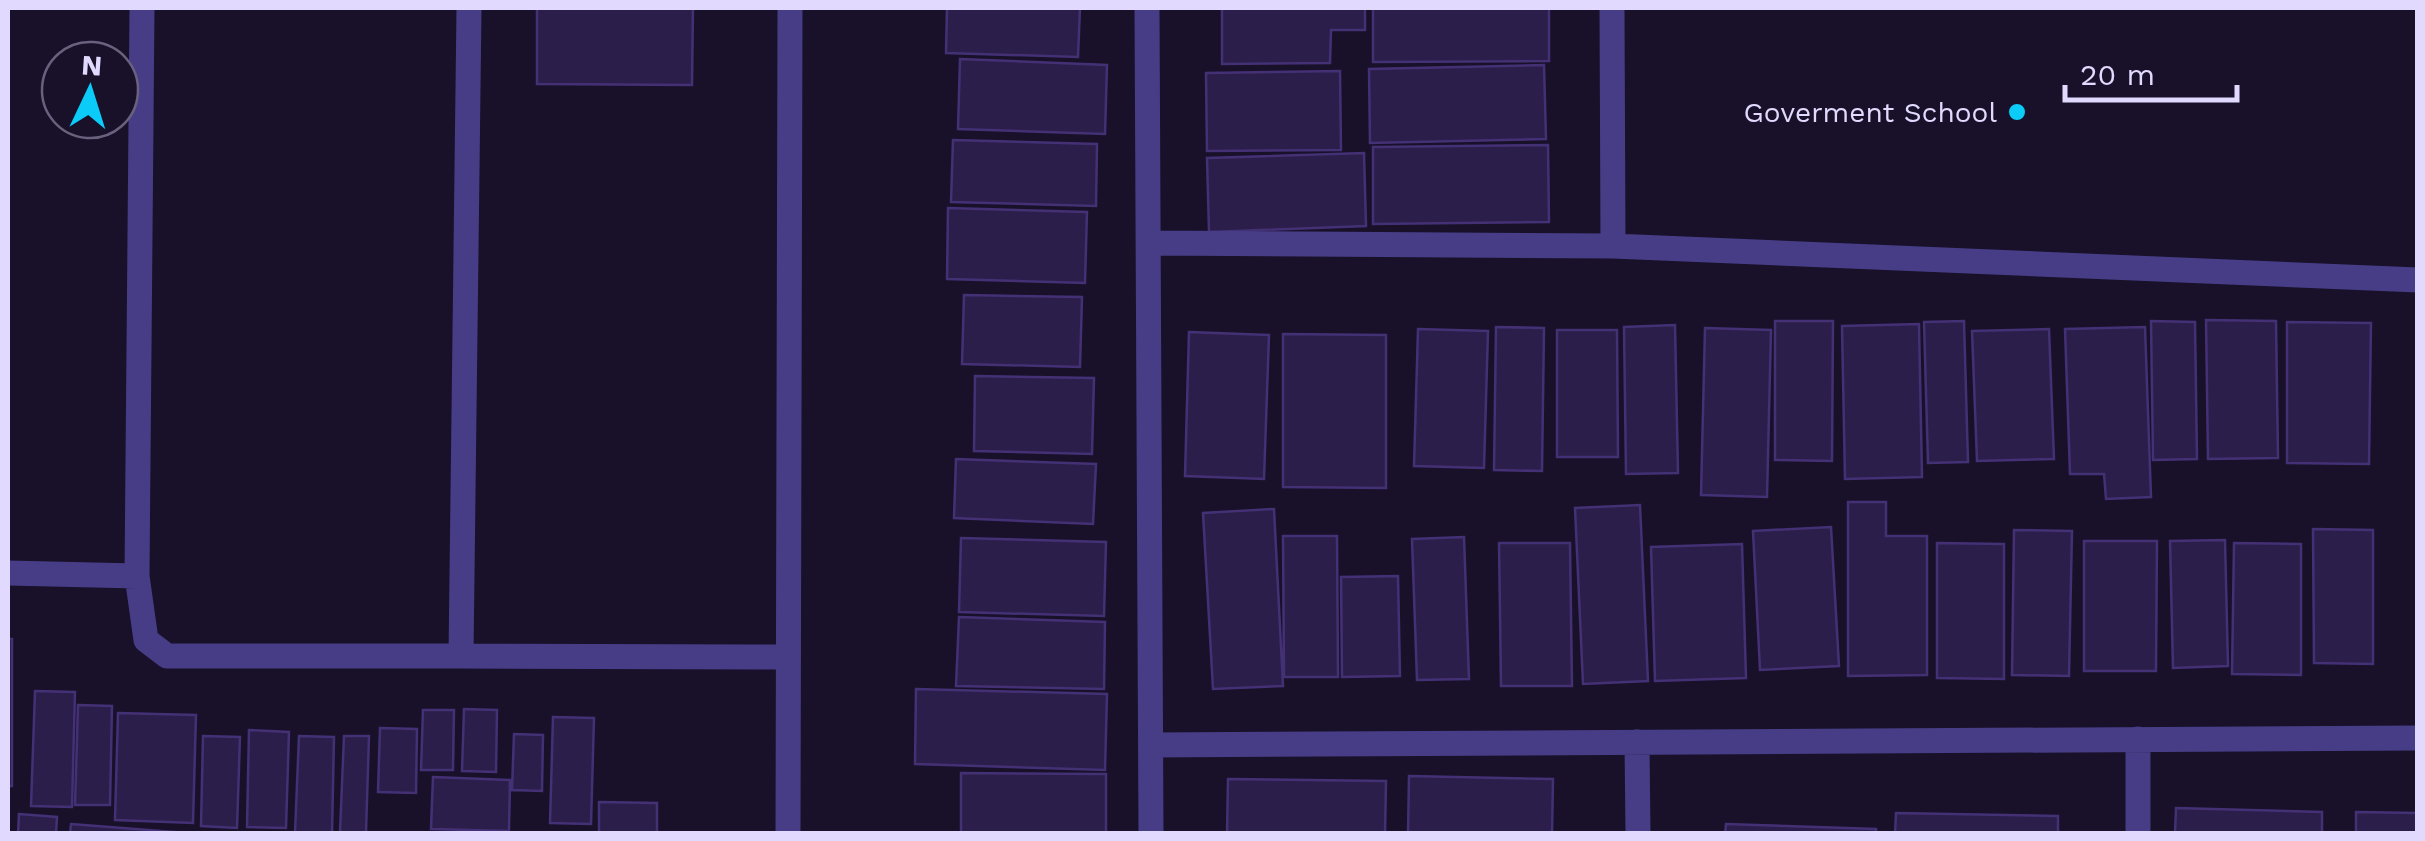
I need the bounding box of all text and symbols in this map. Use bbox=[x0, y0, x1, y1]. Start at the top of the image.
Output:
north arrow bbox=[40, 40, 140, 140]
scale bar bbox=[2065, 40, 2238, 102]
text: N bbox=[80, 48, 103, 83]
text: 20 m bbox=[2080, 57, 2155, 92]
place label: Goverment School bbox=[1743, 96, 1997, 129]
marker: Goverment School bbox=[2006, 101, 2028, 123]

